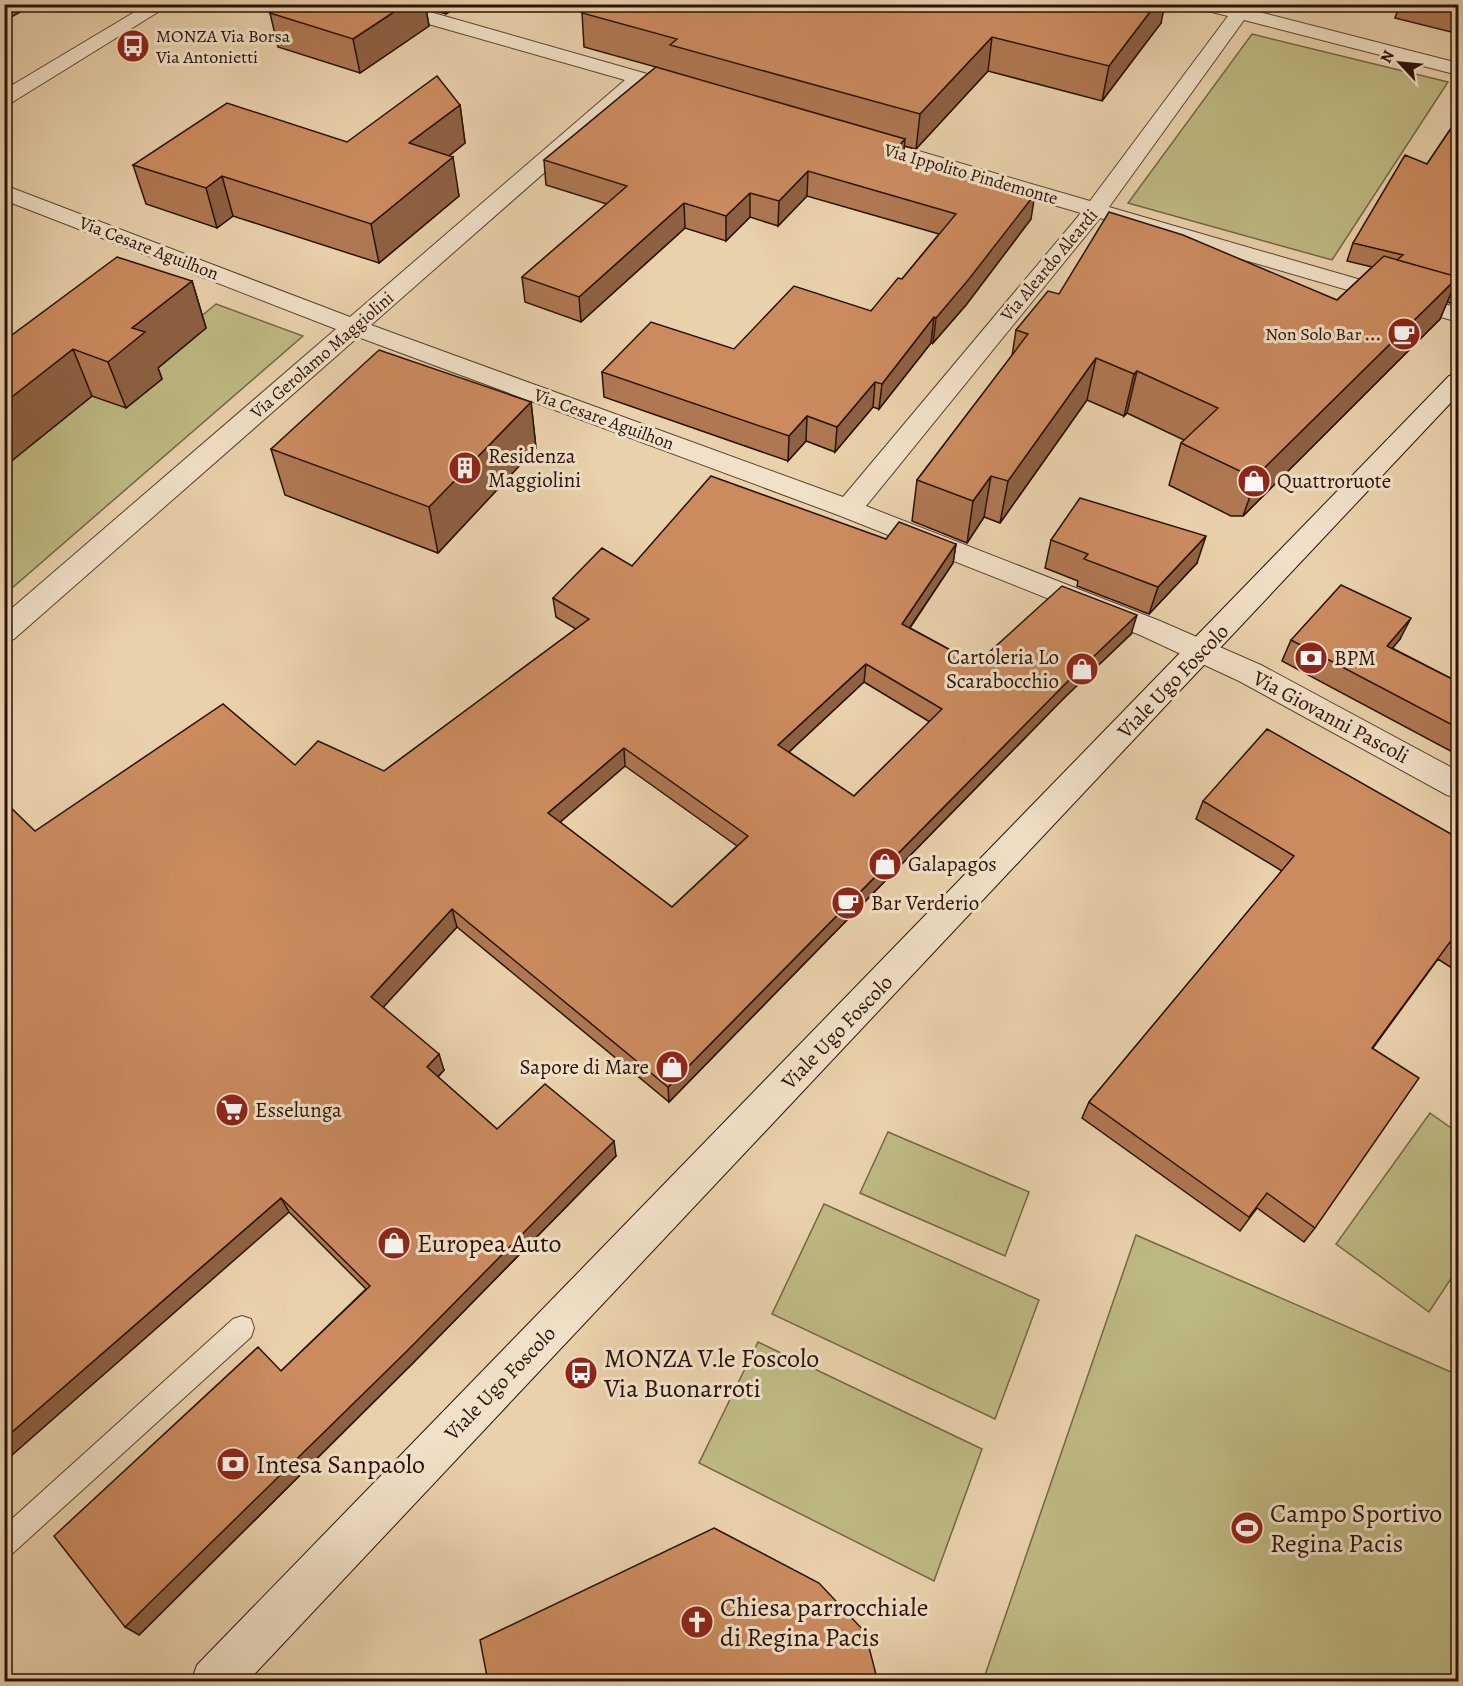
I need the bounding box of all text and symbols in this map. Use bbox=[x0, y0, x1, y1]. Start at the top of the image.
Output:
place label: MONZA Via Borsa Via Antonietti bbox=[155, 24, 291, 69]
bus stop icon: MONZA Via Borsa Via Antonietti bbox=[115, 28, 151, 64]
north arrow bbox=[1370, 33, 1430, 93]
text: N bbox=[1375, 46, 1400, 67]
street label: Via Ippolito Pindemonte bbox=[880, 137, 1061, 210]
street label: Via Aleardo Aleardi bbox=[994, 204, 1103, 327]
street label: Via Cesare Aguilhon bbox=[75, 210, 222, 286]
street label: Via Gerolamo Maggiolini bbox=[244, 286, 399, 425]
cafe icon: Non Solo Bar ... bbox=[1386, 316, 1422, 352]
place label: Non Solo Bar ... bbox=[1265, 322, 1381, 346]
street label: Via Cesare Aguilhon bbox=[530, 382, 677, 456]
place label: Residenza Maggiolini bbox=[488, 442, 581, 494]
building icon: Residenza Maggiolini bbox=[447, 450, 483, 486]
shop icon: Quattroruote bbox=[1236, 463, 1272, 499]
place label: Quattroruote bbox=[1277, 467, 1391, 495]
street label: Viale Ugo Foscolo bbox=[1110, 618, 1235, 745]
bank icon: BPM bbox=[1293, 640, 1329, 676]
place label: Cartoleria Lo Scarabocchio bbox=[946, 643, 1059, 695]
place label: BPM bbox=[1334, 644, 1376, 672]
shop icon: Cartoleria Lo Scarabocchio bbox=[1064, 651, 1100, 687]
street label: Via Giovanni Pascoli bbox=[1247, 664, 1414, 770]
shop icon: Galapagos bbox=[867, 846, 903, 882]
place label: Galapagos bbox=[908, 850, 997, 878]
cafe icon: Bar Verderio bbox=[830, 885, 866, 921]
place label: Bar Verderio bbox=[871, 889, 979, 917]
street label: Viale Ugo Foscolo bbox=[774, 969, 899, 1096]
shop icon: Sapore di Mare bbox=[654, 1049, 690, 1085]
place label: Sapore di Mare bbox=[520, 1053, 649, 1081]
supermarket icon: Esselunga bbox=[214, 1092, 250, 1128]
place label: Esselunga bbox=[255, 1096, 342, 1124]
shop icon: Europea Auto bbox=[376, 1225, 412, 1261]
place label: Europea Auto bbox=[417, 1226, 562, 1261]
street label: Viale Ugo Foscolo bbox=[437, 1320, 562, 1447]
place label: MONZA V.le Foscolo Via Buonarroti bbox=[603, 1341, 819, 1406]
bus stop icon: MONZA V.le Foscolo Via Buonarroti bbox=[563, 1355, 599, 1391]
bank icon: Intesa Sanpaolo bbox=[215, 1446, 251, 1482]
place label: Intesa Sanpaolo bbox=[256, 1447, 425, 1482]
place label: Campo Sportivo Regina Pacis bbox=[1270, 1496, 1442, 1561]
sports icon: Campo Sportivo Regina Pacis bbox=[1229, 1510, 1265, 1546]
place label: Chiesa parrocchiale di Regina Pacis bbox=[720, 1590, 928, 1655]
church icon: Chiesa parrocchiale di Regina Pacis bbox=[679, 1604, 715, 1640]

